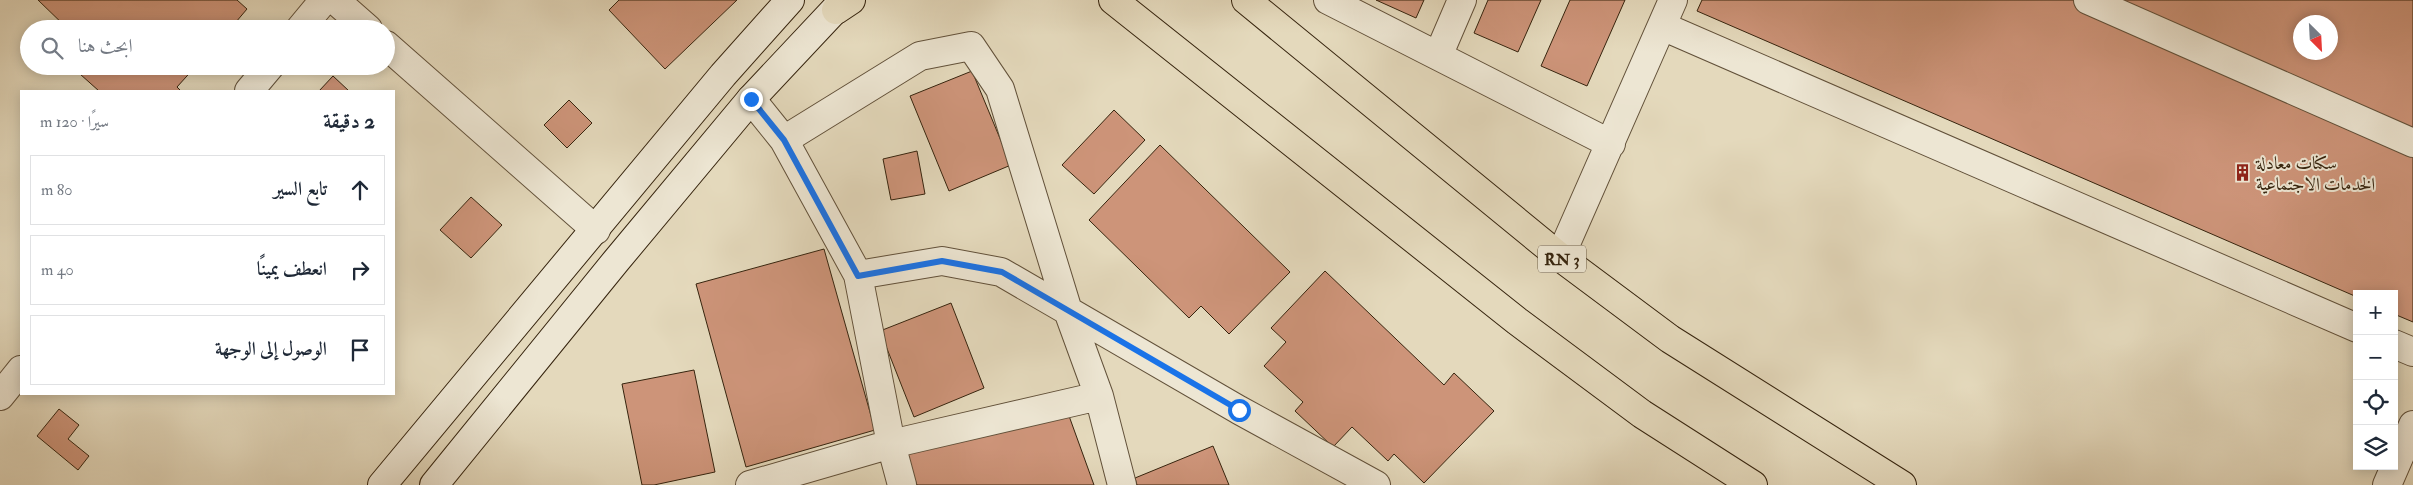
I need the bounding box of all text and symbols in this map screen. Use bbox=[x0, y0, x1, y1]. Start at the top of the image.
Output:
north arrow bbox=[2293, 15, 2338, 60]
search box bbox=[20, 20, 395, 75]
icon: search bbox=[38, 34, 66, 62]
text: ابحث هنا bbox=[78, 34, 133, 58]
route end bbox=[740, 88, 763, 111]
text: 2 دقيقة bbox=[323, 108, 375, 135]
text: سيرًا · 120 m bbox=[40, 112, 109, 132]
place label: سكنات معادلة الخدمات الاجتماعية bbox=[2255, 152, 2375, 196]
building icon: سكنات معادلة الخدمات الاجتماعية bbox=[2232, 163, 2252, 183]
icon: ahead bbox=[346, 176, 374, 204]
text: تابع السير bbox=[273, 177, 327, 201]
text: 80 m bbox=[41, 180, 73, 200]
road number: RN 3 bbox=[1538, 245, 1586, 272]
icon: right bbox=[346, 256, 374, 284]
text: انعطف يمينًا bbox=[257, 257, 327, 281]
text: 40 m bbox=[41, 260, 74, 280]
map controls bbox=[2353, 290, 2398, 470]
button: + bbox=[2353, 290, 2398, 335]
button: − bbox=[2353, 335, 2398, 380]
icon: arrive bbox=[346, 336, 374, 364]
text: الوصول إلى الوجهة bbox=[215, 337, 327, 361]
button: locate bbox=[2353, 380, 2398, 425]
route start bbox=[1228, 399, 1251, 422]
button: layers bbox=[2353, 425, 2398, 470]

